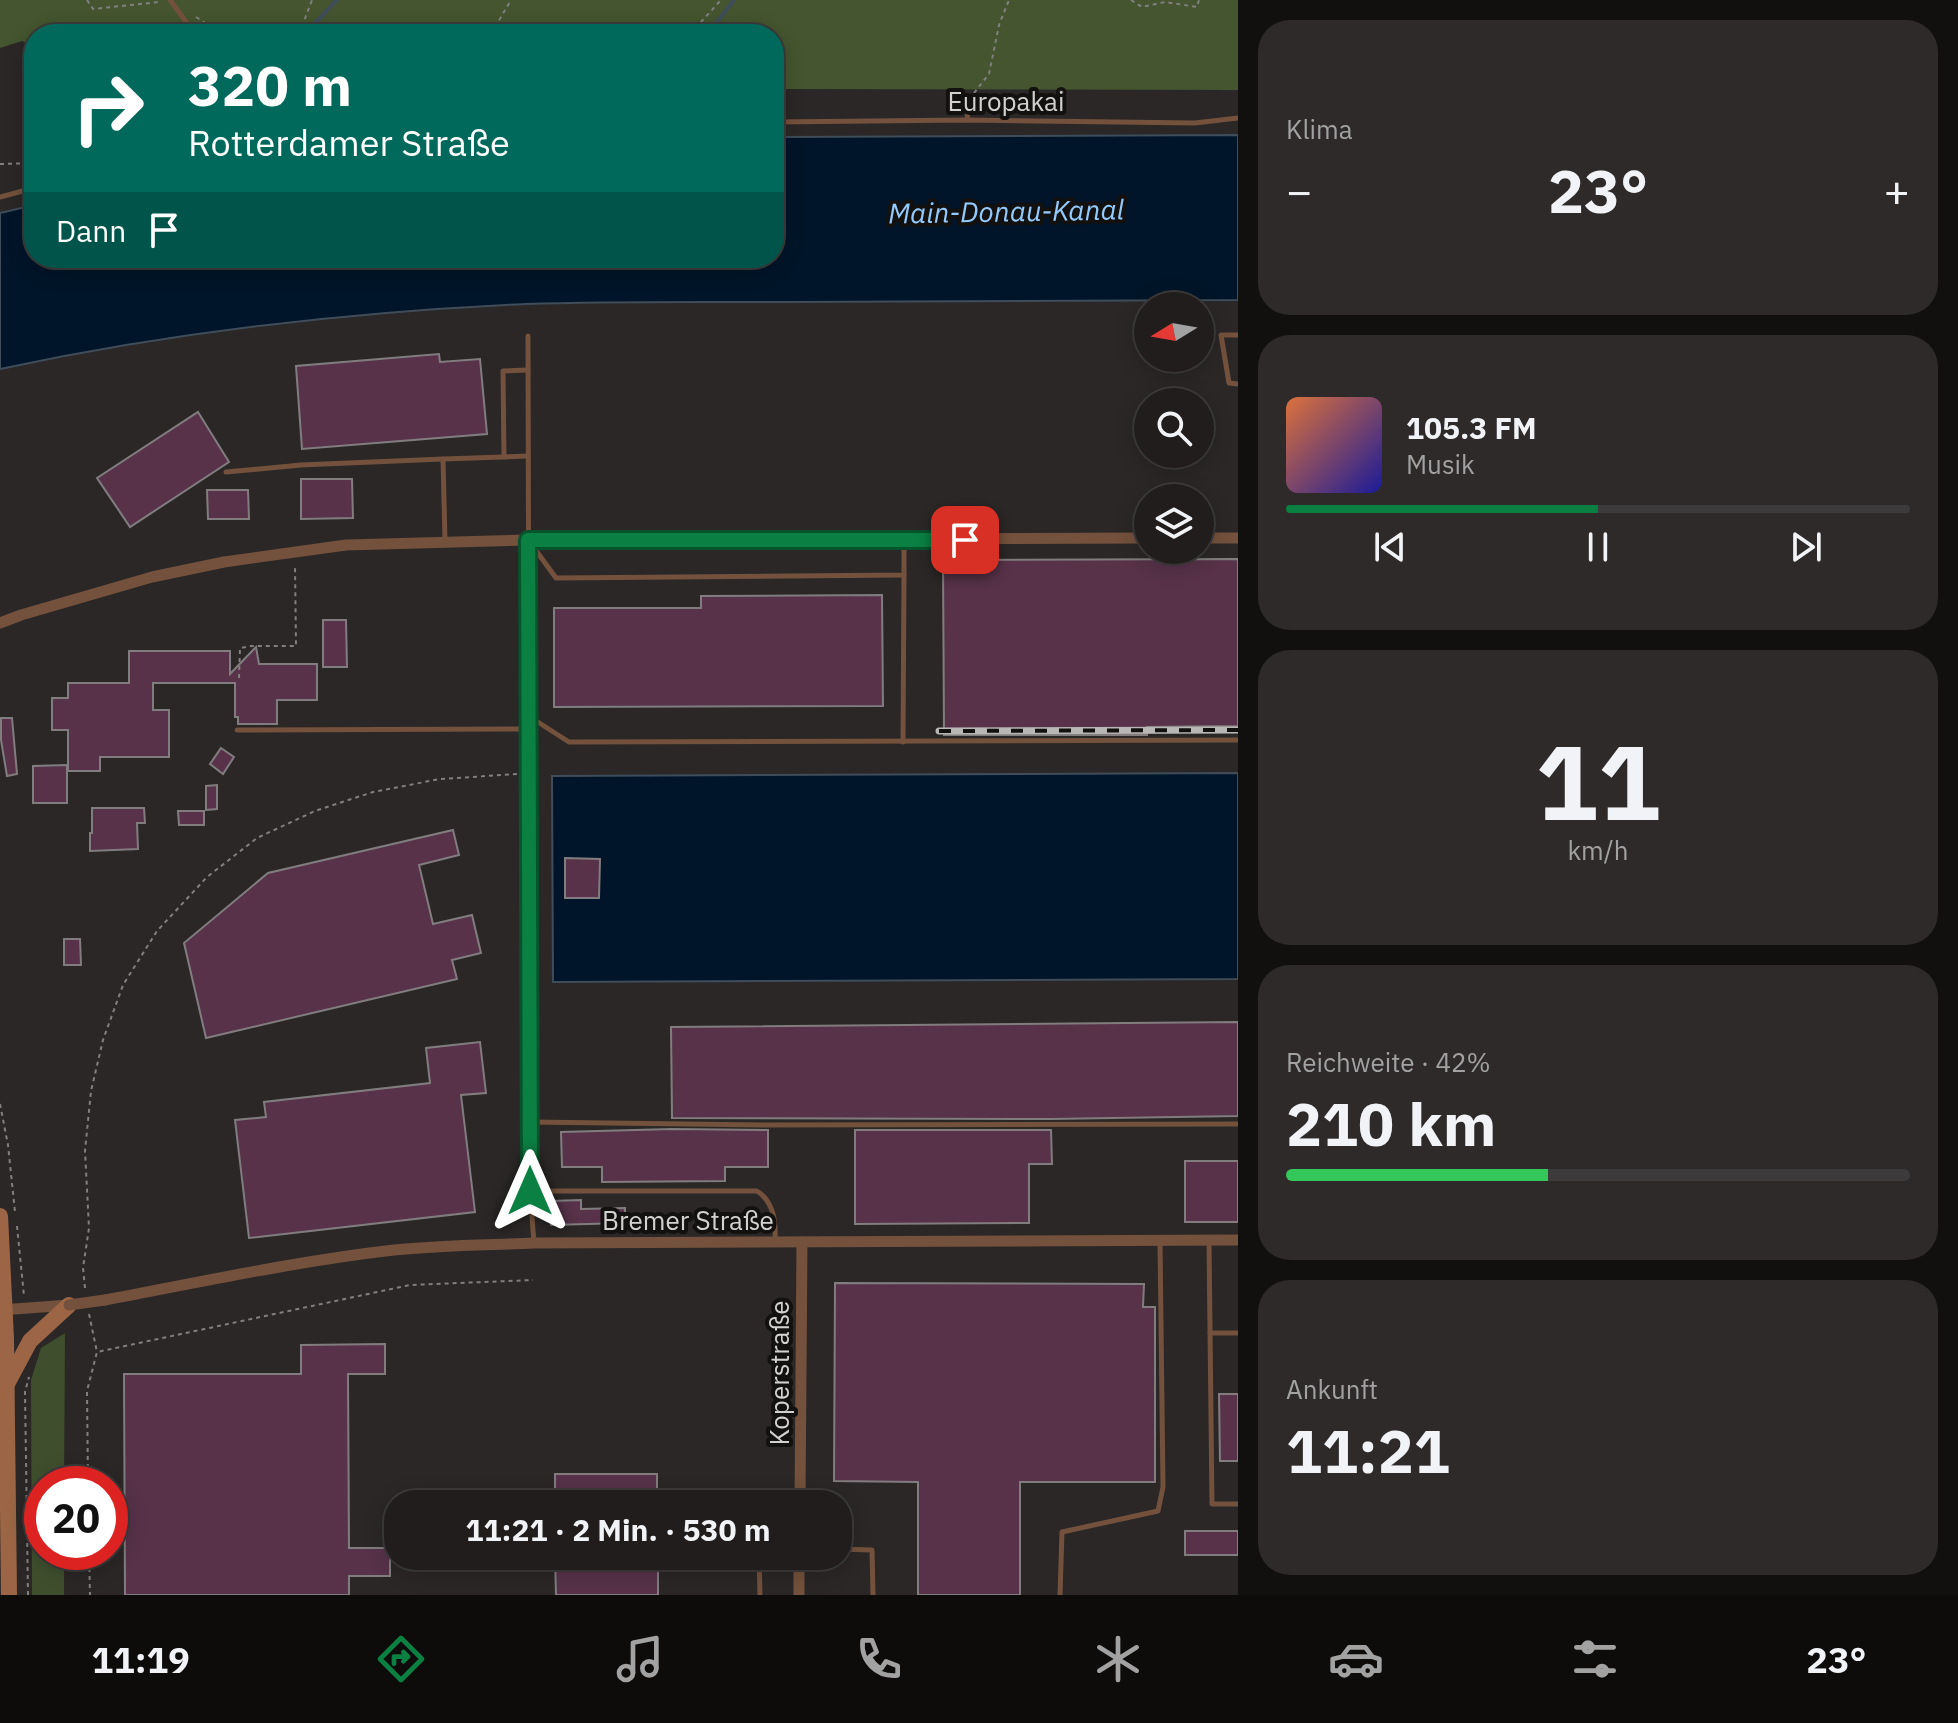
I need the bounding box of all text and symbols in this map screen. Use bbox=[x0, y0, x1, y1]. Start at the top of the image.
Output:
text: 320 m bbox=[188, 49, 352, 121]
icon: right bbox=[56, 56, 160, 160]
street label: Europakai bbox=[948, 84, 1064, 118]
text: Klima bbox=[1286, 112, 1353, 146]
text: Rotterdamer Straße bbox=[188, 119, 510, 166]
text: 23° bbox=[1548, 151, 1648, 230]
text: − bbox=[1286, 162, 1312, 219]
text: + bbox=[1884, 162, 1910, 219]
water label: Main-Donau-Kanal bbox=[888, 190, 1125, 232]
icon: arrive bbox=[142, 208, 186, 252]
text: Dann bbox=[56, 211, 126, 250]
north arrow bbox=[1134, 292, 1214, 372]
map controls bbox=[1134, 292, 1214, 564]
button: search bbox=[1134, 388, 1214, 468]
text: 105.3 FM bbox=[1406, 408, 1537, 447]
text: Musik bbox=[1406, 447, 1475, 481]
button: layers bbox=[1134, 484, 1214, 564]
pin bbox=[931, 506, 999, 574]
icon: arrive bbox=[943, 518, 987, 562]
icon: previous bbox=[1368, 525, 1412, 569]
icon: pause bbox=[1576, 525, 1620, 569]
icon: next bbox=[1784, 525, 1828, 569]
text: 11 bbox=[1536, 713, 1660, 849]
text: km/h bbox=[1567, 833, 1629, 867]
text: Reichweite · 42% bbox=[1286, 1045, 1491, 1079]
text: 210 km bbox=[1286, 1084, 1496, 1163]
position arrow bbox=[488, 1149, 572, 1233]
street label: Bremer Straße bbox=[602, 1203, 774, 1237]
street label: Koperstraße bbox=[762, 1300, 796, 1446]
text: Ankunft bbox=[1286, 1372, 1378, 1406]
text: 11:21 bbox=[1286, 1411, 1450, 1490]
speed limit sign: 20 bbox=[24, 1466, 128, 1570]
text: 11:21 · 2 Min. · 530 m bbox=[465, 1510, 771, 1549]
icon: directions bbox=[373, 1631, 429, 1687]
icon: music bbox=[612, 1631, 668, 1687]
icon: phone bbox=[851, 1631, 907, 1687]
icon: climate bbox=[1090, 1631, 1146, 1687]
icon: car bbox=[1328, 1631, 1384, 1687]
icon: filters bbox=[1567, 1631, 1623, 1687]
text: 11:19 bbox=[91, 1636, 190, 1683]
text: 23° bbox=[1806, 1636, 1866, 1683]

